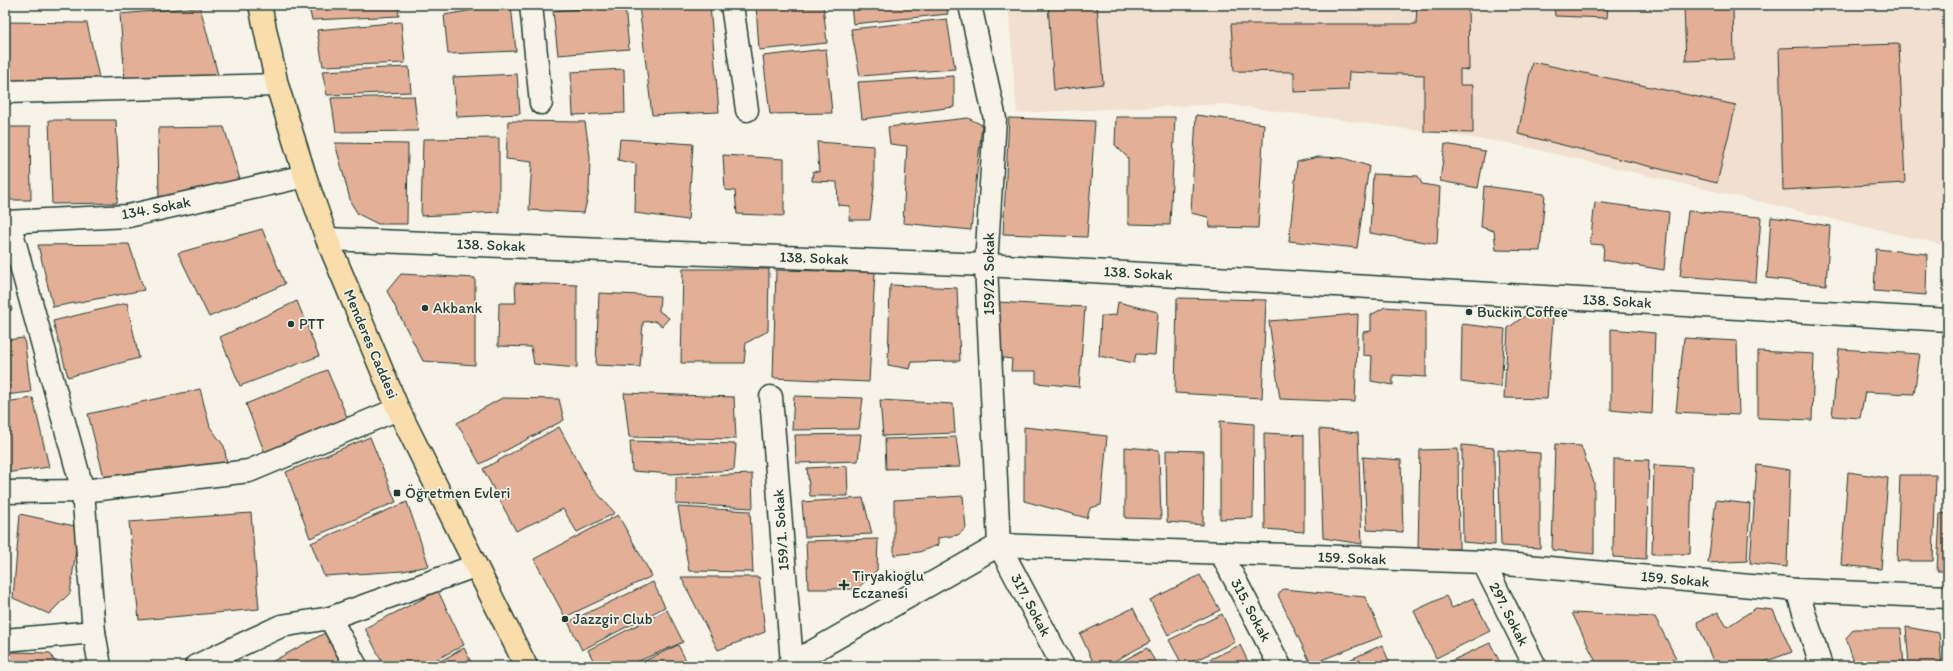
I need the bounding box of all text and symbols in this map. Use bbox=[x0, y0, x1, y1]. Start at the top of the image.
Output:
street label: 134. Sokak bbox=[120, 192, 192, 224]
street label: 159/2. Sokak bbox=[980, 232, 998, 315]
street label: 138. Sokak bbox=[456, 235, 526, 255]
street label: 138. Sokak bbox=[779, 248, 849, 268]
street label: 138. Sokak bbox=[1103, 262, 1173, 284]
street label: Menderes Caddesi bbox=[340, 287, 402, 401]
street label: 138. Sokak bbox=[1582, 290, 1652, 312]
place label: Akbank bbox=[433, 299, 482, 317]
marker: Akbank bbox=[420, 303, 430, 313]
place label: Buckin Coffee bbox=[1477, 303, 1568, 321]
marker: Buckin Coffee bbox=[1464, 307, 1474, 317]
place label: PTT bbox=[299, 315, 325, 333]
marker: PTT bbox=[286, 319, 296, 329]
place label: Öğretmen Evleri bbox=[405, 484, 510, 502]
marker: Öğretmen Evleri bbox=[392, 488, 402, 498]
street label: 159/1. Sokak bbox=[769, 488, 793, 571]
street label: 159. Sokak bbox=[1317, 548, 1387, 568]
place label: Tiryakioğlu Eczanesi bbox=[852, 567, 924, 602]
street label: 159. Sokak bbox=[1640, 567, 1710, 591]
street label: 317. Sokak bbox=[1007, 571, 1055, 640]
street label: 315. Sokak bbox=[1227, 575, 1275, 645]
street label: 297. Sokak bbox=[1485, 579, 1533, 649]
marker: Tiryakioğlu Eczanesi bbox=[839, 580, 849, 590]
place label: Jazzgir Club bbox=[573, 610, 653, 628]
marker: Jazzgir Club bbox=[560, 614, 570, 624]

